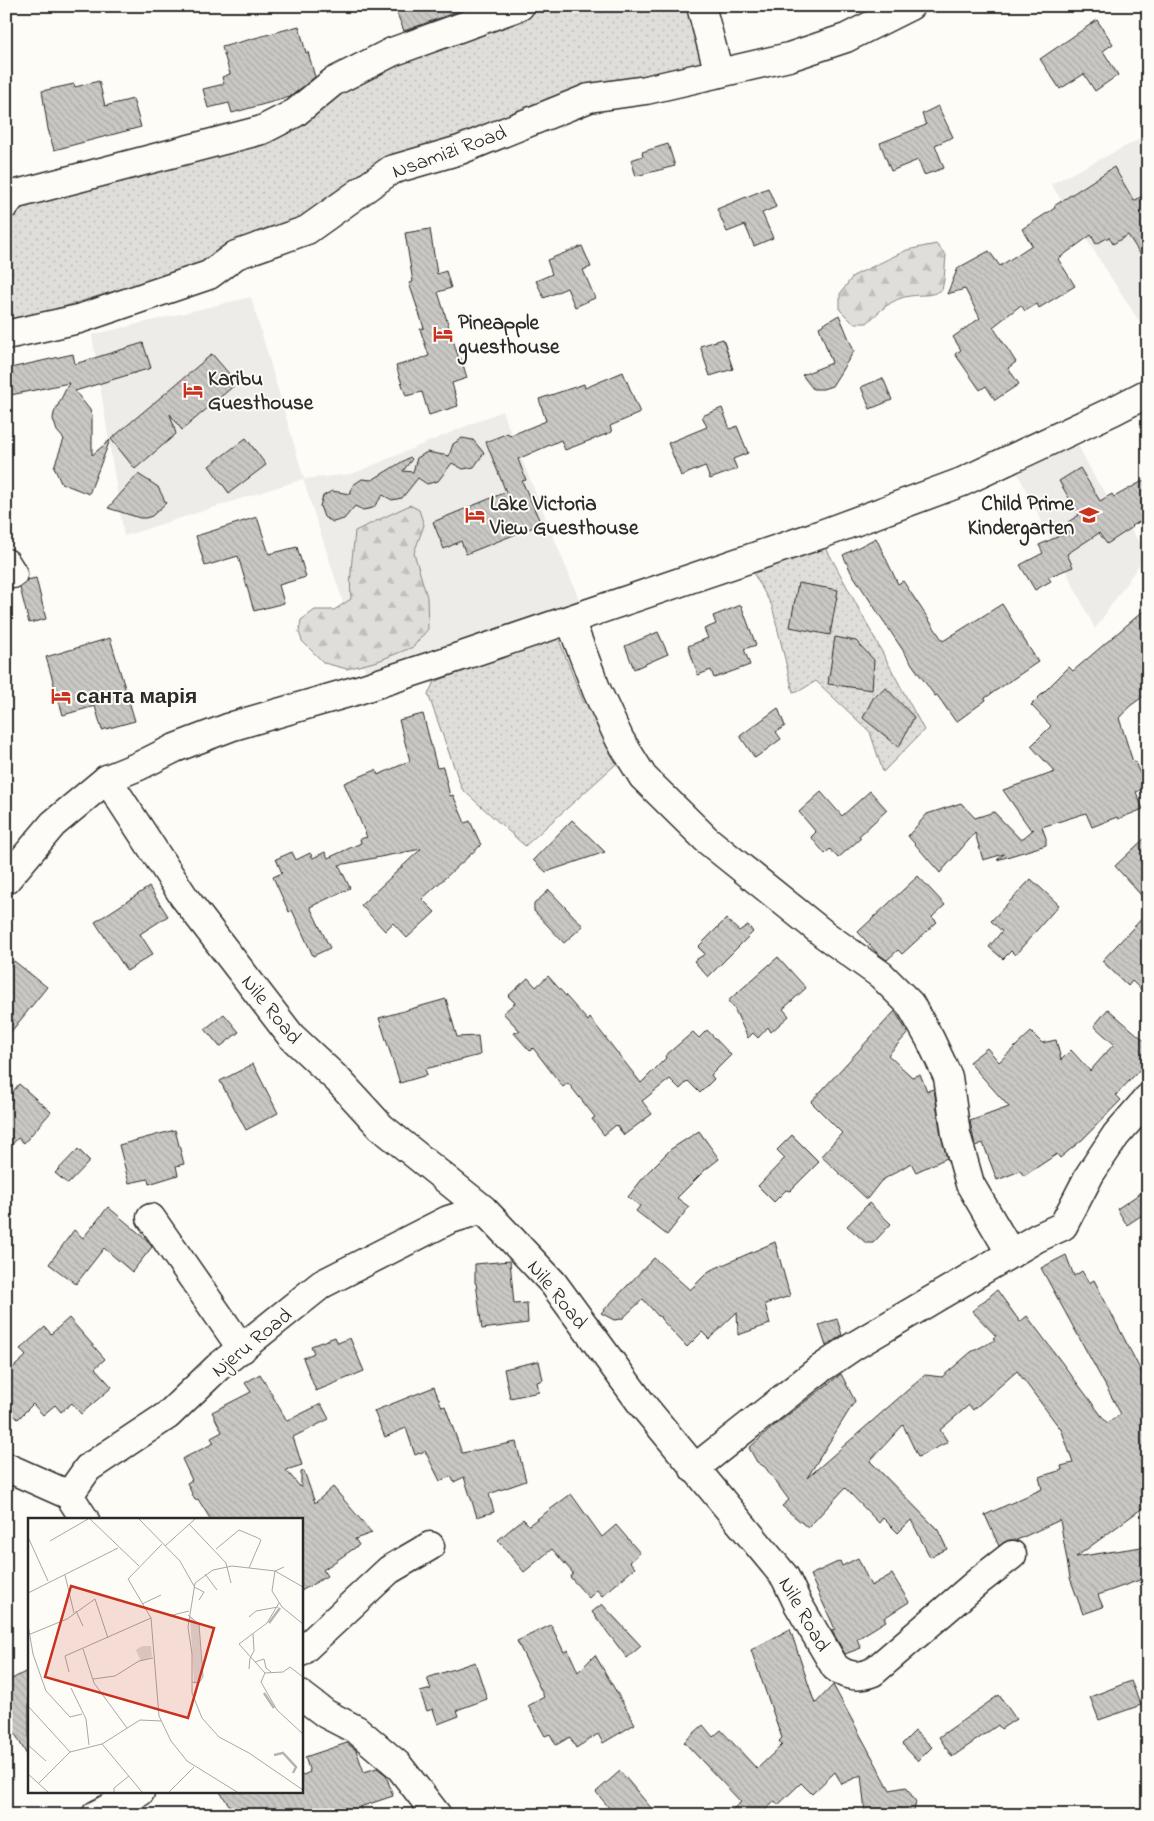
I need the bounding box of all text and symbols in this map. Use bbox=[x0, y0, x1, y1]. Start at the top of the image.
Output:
street label: Nsamizi Road bbox=[388, 118, 511, 187]
place label: Pineapple guesthouse bbox=[457, 309, 560, 365]
hotel icon: Pineapple guesthouse bbox=[432, 323, 454, 345]
place label: Karibu Guesthouse bbox=[208, 365, 314, 419]
hotel icon: Karibu Guesthouse bbox=[182, 379, 204, 401]
place label: Lake Victoria View Guesthouse bbox=[489, 490, 639, 544]
place label: Child Prime Kindergarten bbox=[968, 490, 1075, 546]
hotel icon: Lake Victoria View Guesthouse bbox=[464, 504, 486, 526]
school or university icon: Child Prime Kindergarten bbox=[1078, 504, 1100, 526]
place label: санта марія bbox=[76, 683, 197, 713]
hotel icon: санта марія bbox=[50, 685, 72, 707]
street label: Nile Road bbox=[233, 969, 308, 1052]
street label: Nile Road bbox=[519, 1254, 594, 1337]
street label: Njeru Road bbox=[205, 1301, 299, 1386]
inset map bbox=[28, 1518, 302, 1794]
street label: Nile Road bbox=[770, 1572, 837, 1658]

